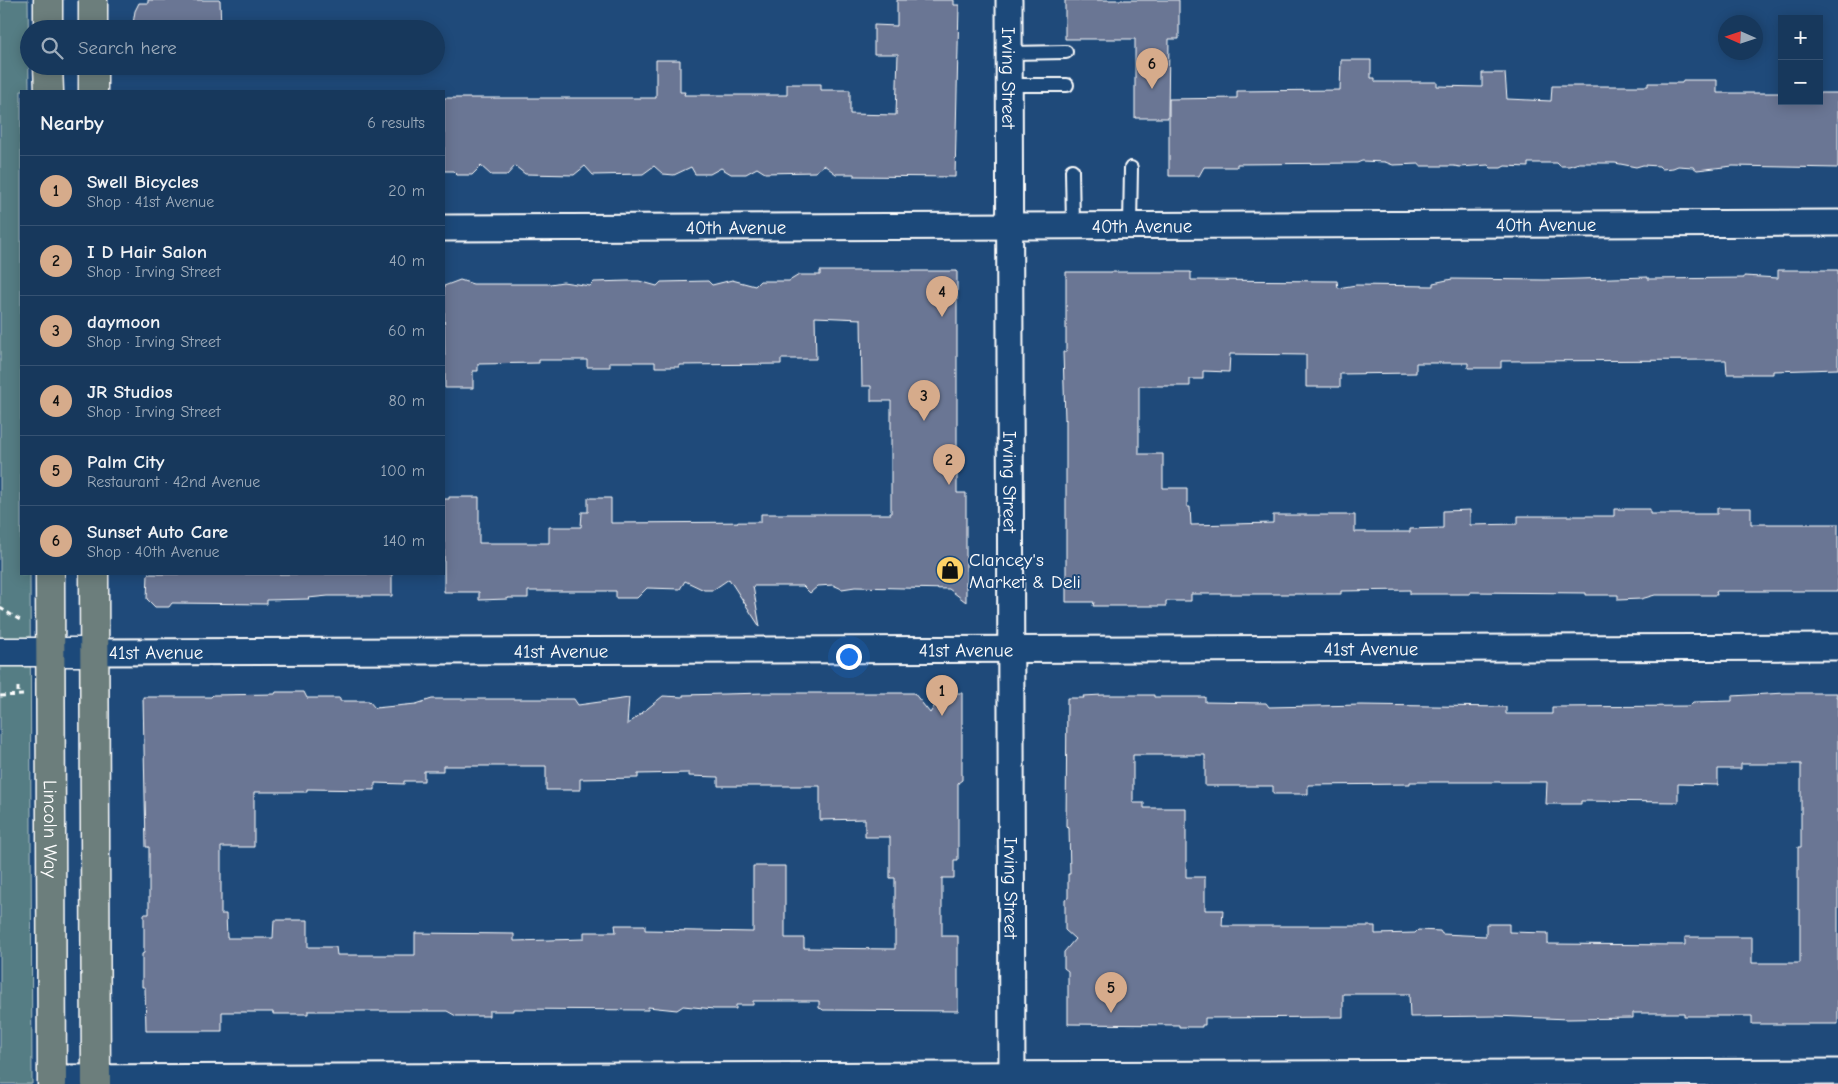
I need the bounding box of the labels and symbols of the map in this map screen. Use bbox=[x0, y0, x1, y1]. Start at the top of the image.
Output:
north arrow bbox=[1718, 15, 1763, 60]
street label: Irving Street bbox=[997, 27, 1019, 130]
pin: 6 bbox=[1136, 48, 1168, 89]
street label: 40th Avenue bbox=[1496, 214, 1596, 236]
street label: 40th Avenue bbox=[1092, 215, 1192, 238]
street label: 40th Avenue bbox=[686, 217, 786, 239]
pin: 4 bbox=[926, 276, 958, 317]
pin: 3 bbox=[908, 380, 940, 421]
street label: Irving Street bbox=[998, 431, 1020, 534]
pin: 2 bbox=[933, 444, 965, 485]
place label: Clancey's Market & Deli bbox=[969, 549, 1081, 593]
shop icon: Clancey's Market & Deli bbox=[935, 555, 965, 585]
street label: 41st Avenue bbox=[1324, 638, 1418, 660]
street label: 41st Avenue bbox=[919, 639, 1013, 662]
street label: 41st Avenue bbox=[514, 641, 608, 663]
street label: 41st Avenue bbox=[109, 642, 203, 664]
your location bbox=[836, 644, 862, 670]
pin: 1 bbox=[926, 675, 958, 716]
street label: Lincoln Way bbox=[39, 780, 61, 879]
street label: Irving Street bbox=[999, 837, 1022, 940]
pin: 5 bbox=[1095, 972, 1127, 1013]

